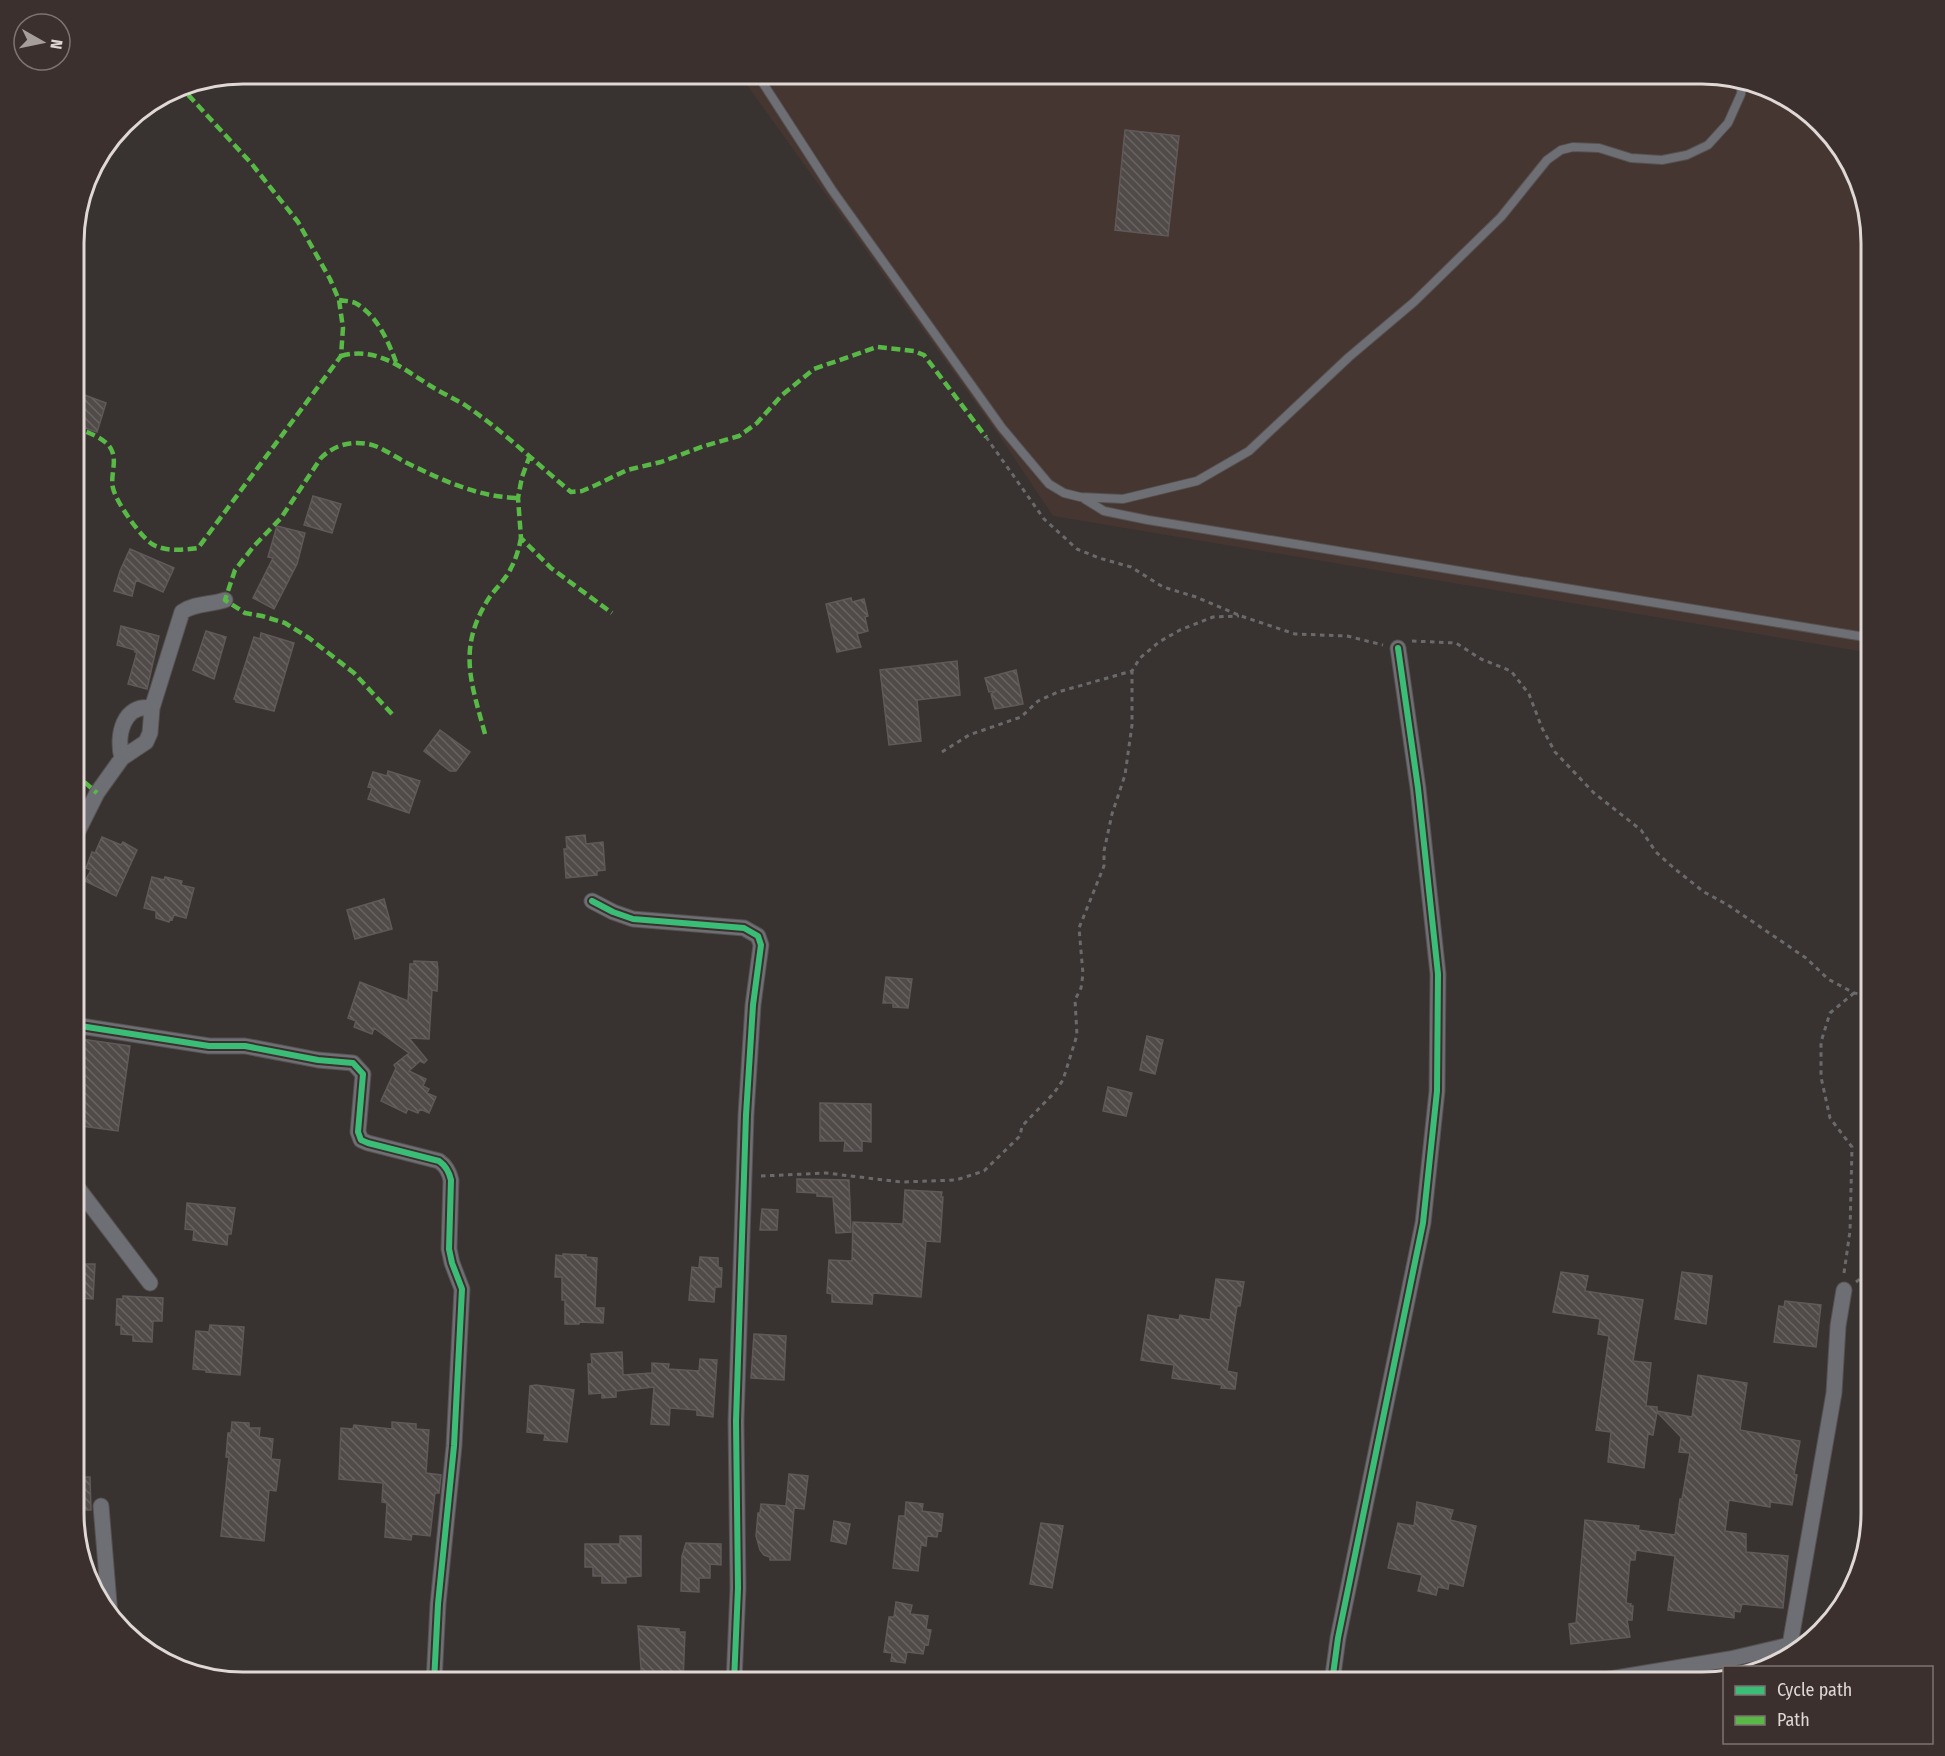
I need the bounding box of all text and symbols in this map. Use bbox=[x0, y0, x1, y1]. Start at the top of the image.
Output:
north arrow bbox=[12, 12, 72, 72]
text: N bbox=[46, 38, 66, 50]
legend bbox=[1723, 1666, 1933, 1744]
text: Cycle path bbox=[1777, 1679, 1852, 1701]
text: Path bbox=[1777, 1709, 1810, 1731]

